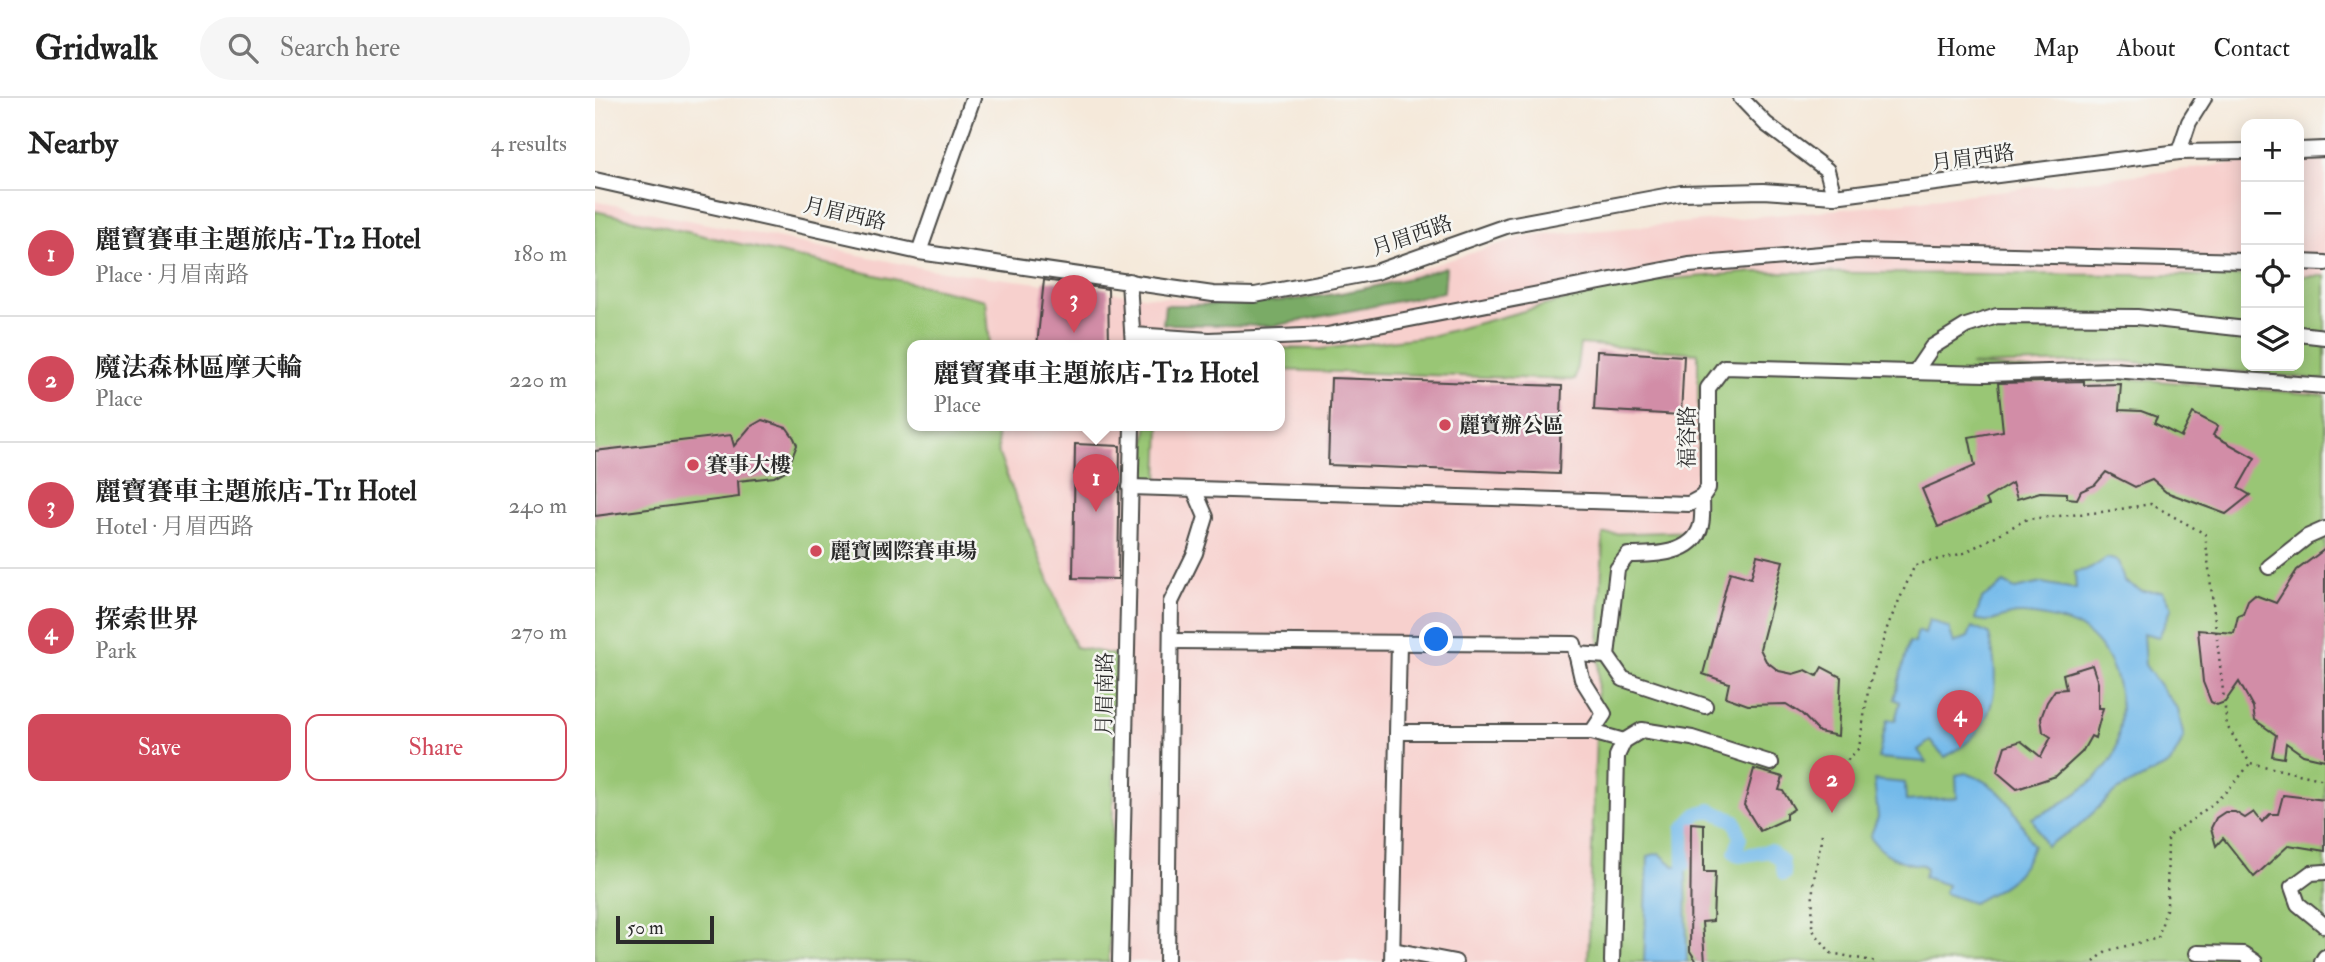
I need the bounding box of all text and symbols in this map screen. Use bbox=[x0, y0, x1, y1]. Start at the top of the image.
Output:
search box bbox=[200, 17, 690, 80]
text: Gridwalk bbox=[35, 28, 158, 69]
icon: search bbox=[224, 29, 262, 67]
text: Search here bbox=[280, 32, 400, 64]
text: Home bbox=[1936, 33, 1996, 64]
text: Map bbox=[2034, 33, 2079, 64]
text: About bbox=[2117, 33, 2176, 64]
text: Contact bbox=[2214, 33, 2290, 64]
map controls bbox=[2241, 119, 2304, 371]
button: + bbox=[2241, 119, 2304, 182]
text: Nearby bbox=[28, 125, 118, 162]
text: 4 results bbox=[491, 129, 567, 158]
street label: 月眉西路 bbox=[1930, 139, 2016, 177]
button: − bbox=[2241, 182, 2304, 245]
street label: 月眉西路 bbox=[801, 191, 889, 237]
street label: 月眉西路 bbox=[1368, 210, 1456, 262]
text: 麗寶賽車主題旅店-T12 Hotel bbox=[95, 224, 421, 256]
text: 1 bbox=[47, 239, 55, 268]
text: 180 m bbox=[514, 239, 567, 268]
button: locate bbox=[2241, 245, 2304, 308]
text: Place · 月眉南路 bbox=[95, 260, 249, 289]
pin: 3 bbox=[1051, 275, 1097, 333]
button: layers bbox=[2241, 308, 2304, 371]
popup bbox=[907, 340, 1285, 431]
text: 魔法森林區摩天輪 bbox=[95, 352, 303, 384]
text: 麗寶賽車主題旅店-T12 Hotel bbox=[933, 358, 1259, 390]
text: 2 bbox=[45, 365, 57, 394]
text: 220 m bbox=[509, 365, 567, 394]
text: Place bbox=[95, 384, 143, 413]
text: Place bbox=[933, 390, 981, 419]
street label: 福容路 bbox=[1674, 406, 1701, 469]
place label: 麗寶辦公區 bbox=[1459, 412, 1564, 439]
marker: 麗寶辦公區 bbox=[1437, 417, 1453, 433]
place label: 賽事大樓 bbox=[707, 452, 791, 479]
pin: 1 bbox=[1073, 454, 1119, 512]
marker: 賽事大樓 bbox=[685, 457, 701, 473]
text: 麗寶賽車主題旅店-T11 Hotel bbox=[95, 476, 417, 508]
text: 3 bbox=[47, 491, 55, 520]
text: 240 m bbox=[508, 491, 567, 520]
text: Hotel · 月眉西路 bbox=[95, 512, 254, 541]
place label: 麗寶國際賽車場 bbox=[830, 538, 977, 565]
marker: 麗寶國際賽車場 bbox=[808, 543, 824, 559]
text: 探索世界 bbox=[95, 604, 199, 636]
text: 4 bbox=[45, 617, 57, 646]
text: 270 m bbox=[510, 617, 567, 646]
your location bbox=[1419, 622, 1453, 656]
text: Park bbox=[95, 636, 137, 665]
street label: 月眉南路 bbox=[1091, 652, 1119, 736]
pin: 4 bbox=[1937, 690, 1983, 748]
button: Save bbox=[28, 714, 291, 781]
button: Share bbox=[305, 714, 567, 781]
pin: 2 bbox=[1809, 755, 1855, 813]
scale bar bbox=[616, 913, 714, 945]
text: 50 m bbox=[627, 916, 664, 940]

